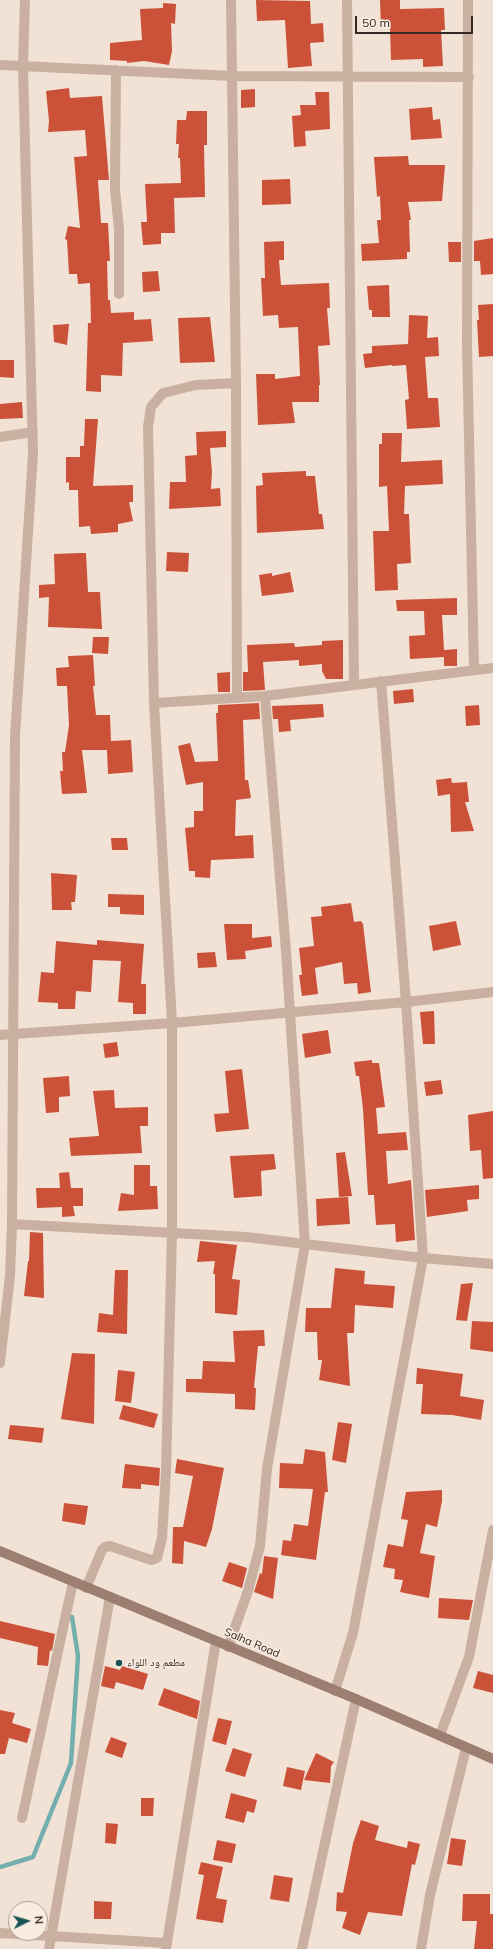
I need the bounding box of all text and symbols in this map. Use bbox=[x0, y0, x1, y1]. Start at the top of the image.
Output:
scale bar bbox=[357, 8, 475, 34]
text: 50 m bbox=[362, 15, 390, 30]
street label: Salha Road bbox=[222, 1625, 282, 1661]
place label: مطعم ود اللواء bbox=[127, 1656, 185, 1670]
marker: مطعم ود اللواء bbox=[114, 1658, 124, 1668]
north arrow bbox=[8, 1901, 48, 1941]
text: N bbox=[32, 1915, 46, 1925]

